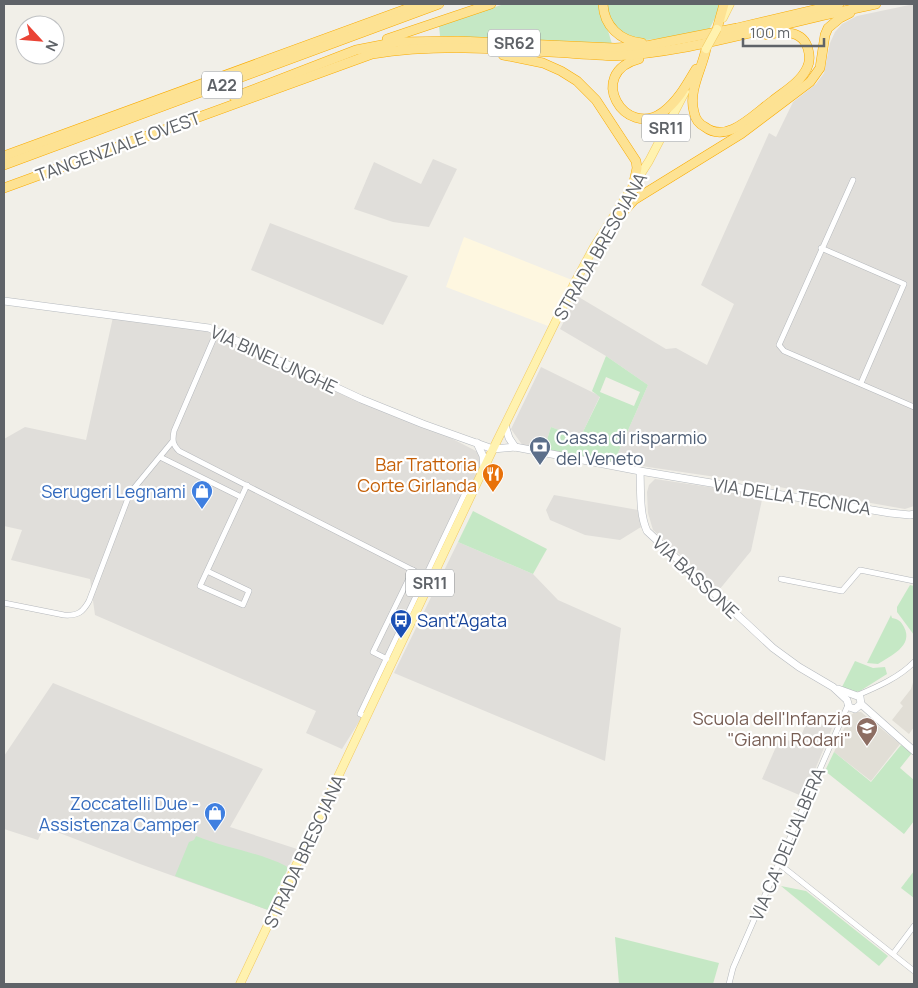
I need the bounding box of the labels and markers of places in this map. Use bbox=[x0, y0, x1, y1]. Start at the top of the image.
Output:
place label: Cassa di risparmio del Veneto bbox=[556, 425, 707, 470]
bank icon: Cassa di risparmio del Veneto bbox=[528, 435, 552, 466]
place label: Bar Trattoria Corte Girlanda bbox=[357, 452, 477, 497]
restaurant icon: Bar Trattoria Corte Girlanda bbox=[481, 462, 505, 493]
place label: Serugeri Legnami bbox=[41, 479, 186, 503]
shop icon: Serugeri Legnami bbox=[190, 479, 214, 510]
bus stop icon: Sant'Agata bbox=[389, 608, 413, 639]
place label: Sant'Agata bbox=[417, 608, 507, 632]
place label: Scuola dell'Infanzia "Gianni Rodari" bbox=[692, 706, 851, 751]
school or university icon: Scuola dell'Infanzia "Gianni Rodari" bbox=[855, 716, 879, 747]
place label: Zoccatelli Due - Assistenza Camper bbox=[39, 791, 200, 836]
shop icon: Zoccatelli Due - Assistenza Camper bbox=[203, 801, 227, 832]

